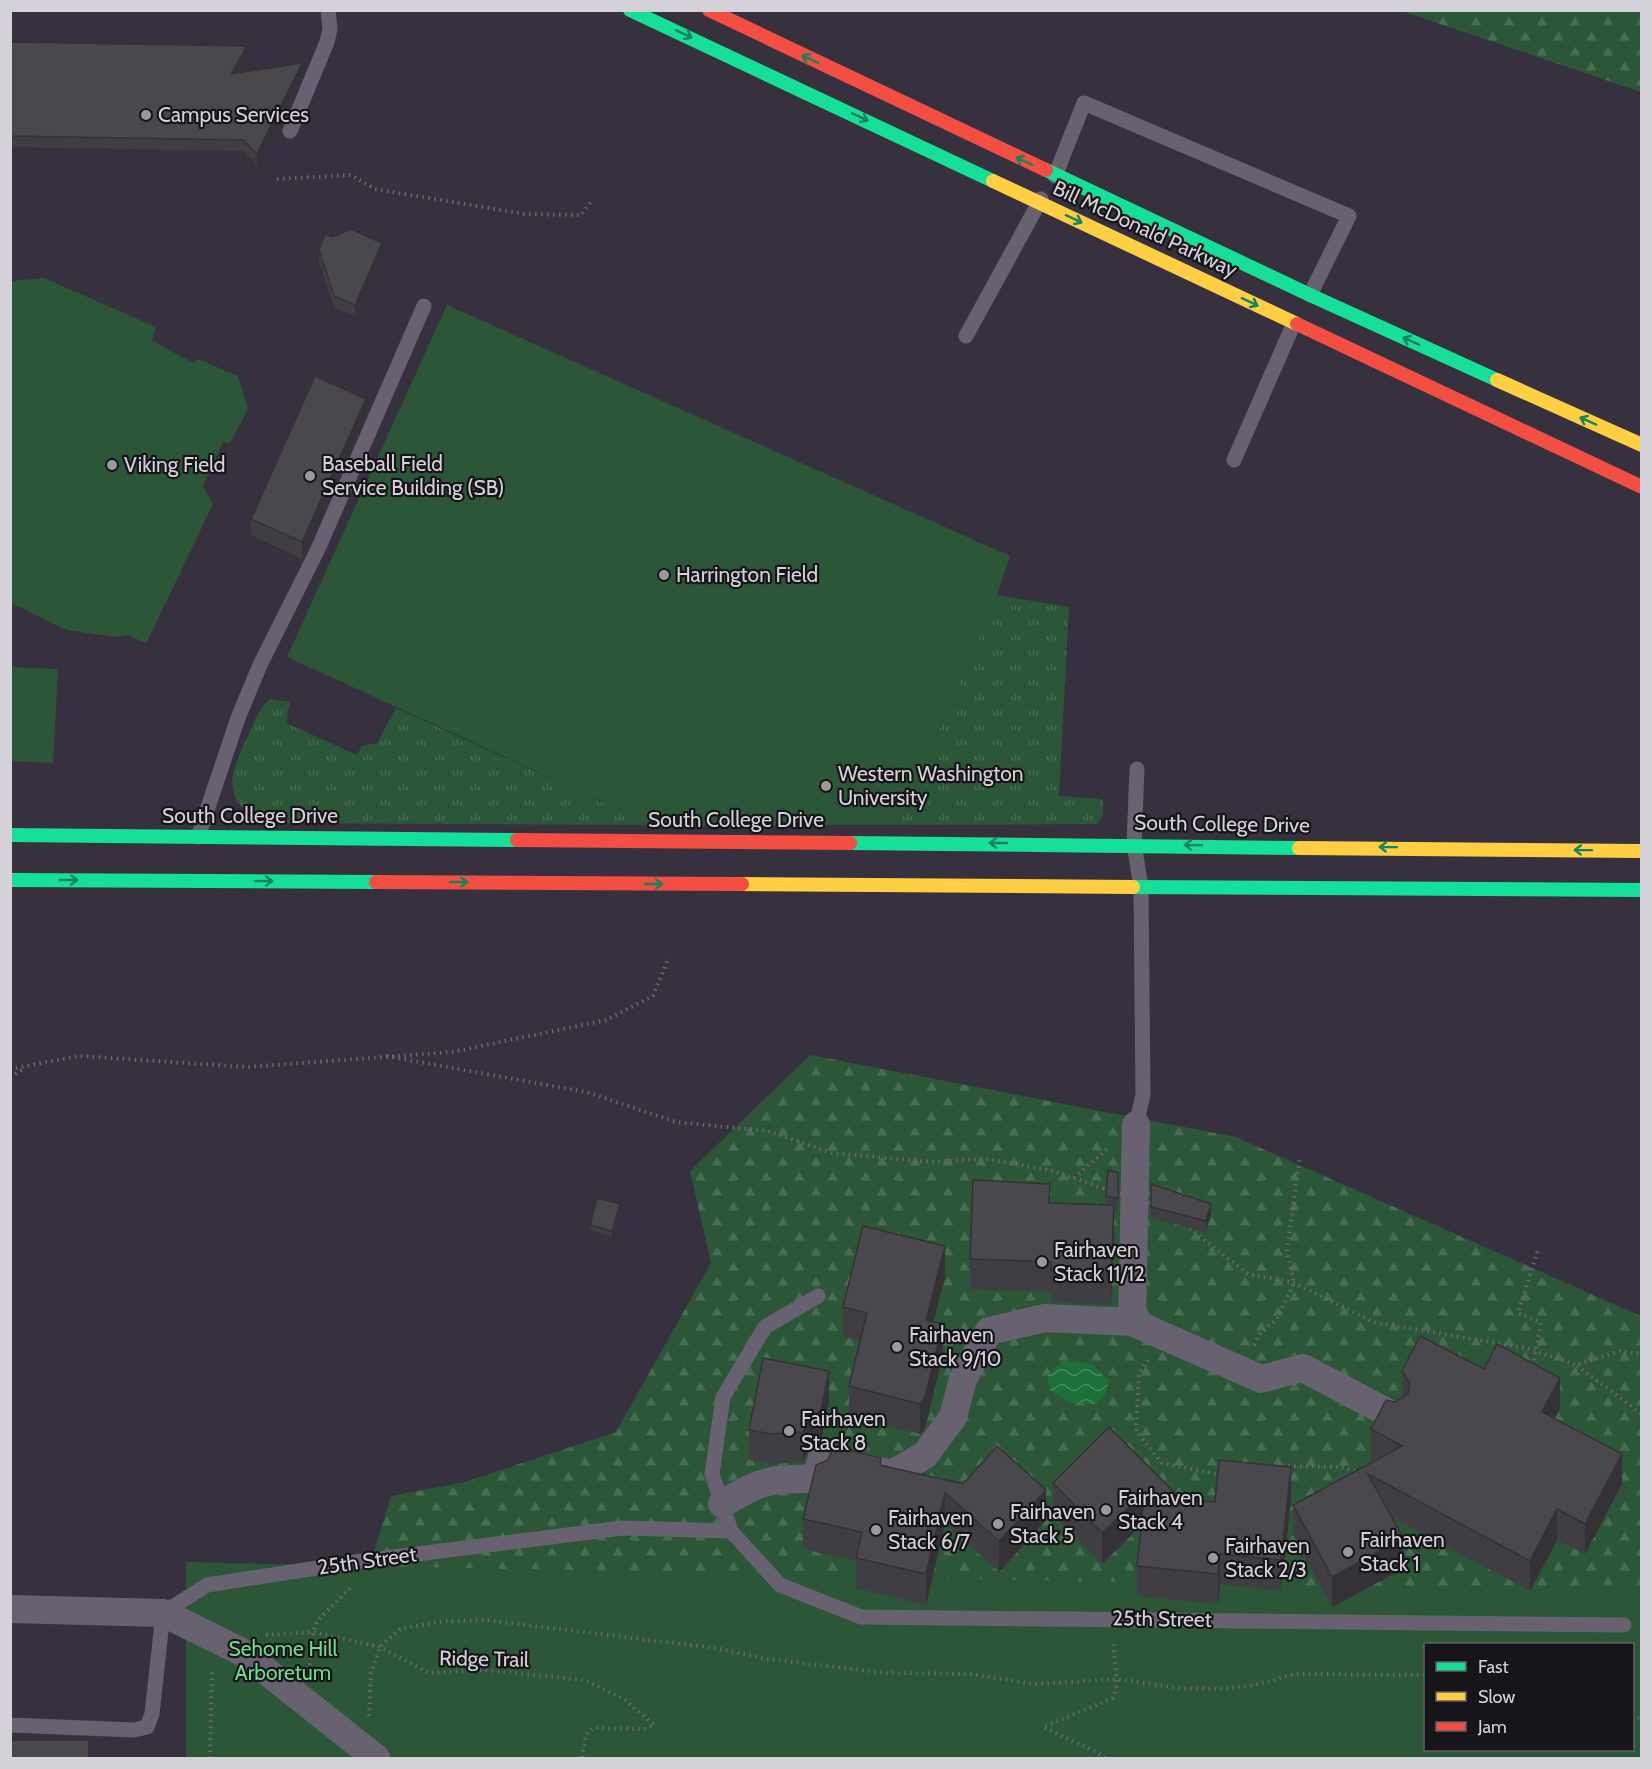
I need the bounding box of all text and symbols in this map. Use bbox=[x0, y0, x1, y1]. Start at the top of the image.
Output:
one-way arrow bbox=[674, 29, 692, 41]
one-way arrow bbox=[802, 52, 820, 64]
place label: Campus Services bbox=[158, 102, 309, 127]
marker: Campus Services bbox=[139, 108, 153, 122]
one-way arrow bbox=[850, 112, 868, 124]
one-way arrow bbox=[1016, 155, 1034, 166]
street label: Bill McDonald Parkway bbox=[1049, 175, 1242, 282]
one-way arrow bbox=[1065, 213, 1083, 225]
one-way arrow bbox=[1241, 297, 1259, 309]
one-way arrow bbox=[1402, 334, 1420, 346]
one-way arrow bbox=[1580, 415, 1598, 426]
place label: Baseball Field Service Building (SB) bbox=[322, 451, 504, 500]
place label: Viking Field bbox=[124, 452, 226, 477]
marker: Viking Field bbox=[105, 458, 119, 472]
marker: Baseball Field Service Building (SB) bbox=[303, 469, 317, 483]
place label: Harrington Field bbox=[676, 562, 818, 587]
marker: Harrington Field bbox=[657, 568, 671, 582]
place label: Western Washington University bbox=[838, 761, 1023, 810]
marker: Western Washington University bbox=[819, 779, 833, 793]
street label: South College Drive bbox=[162, 803, 338, 828]
street label: South College Drive bbox=[648, 807, 824, 832]
street label: South College Drive bbox=[1134, 809, 1310, 838]
one-way arrow bbox=[989, 837, 1009, 849]
one-way arrow bbox=[1184, 839, 1204, 851]
one-way arrow bbox=[1379, 841, 1399, 853]
one-way arrow bbox=[1574, 844, 1594, 856]
one-way arrow bbox=[58, 874, 78, 886]
one-way arrow bbox=[253, 875, 273, 887]
one-way arrow bbox=[448, 876, 468, 888]
one-way arrow bbox=[643, 878, 663, 890]
place label: Fairhaven Stack 11/12 bbox=[1054, 1237, 1145, 1286]
marker: Fairhaven Stack 11/12 bbox=[1035, 1255, 1049, 1269]
place label: Fairhaven Stack 9/10 bbox=[909, 1322, 1001, 1371]
marker: Fairhaven Stack 9/10 bbox=[890, 1340, 904, 1354]
place label: Fairhaven Stack 8 bbox=[801, 1406, 886, 1455]
marker: Fairhaven Stack 8 bbox=[782, 1424, 796, 1438]
place label: Fairhaven Stack 4 bbox=[1118, 1485, 1203, 1534]
place label: Fairhaven Stack 5 bbox=[1010, 1499, 1095, 1548]
marker: Fairhaven Stack 4 bbox=[1099, 1503, 1113, 1517]
place label: Fairhaven Stack 6/7 bbox=[888, 1505, 973, 1554]
marker: Fairhaven Stack 5 bbox=[991, 1517, 1005, 1531]
marker: Fairhaven Stack 6/7 bbox=[869, 1523, 883, 1537]
place label: Fairhaven Stack 1 bbox=[1360, 1527, 1445, 1576]
place label: Fairhaven Stack 2/3 bbox=[1225, 1533, 1310, 1582]
street label: 25th Street bbox=[316, 1541, 418, 1580]
marker: Fairhaven Stack 1 bbox=[1341, 1545, 1355, 1559]
marker: Fairhaven Stack 2/3 bbox=[1206, 1551, 1220, 1565]
street label: 25th Street bbox=[1112, 1605, 1212, 1632]
park label: Sehome Hill Arboretum bbox=[229, 1636, 337, 1685]
legend bbox=[1424, 1643, 1634, 1751]
street label: Ridge Trail bbox=[439, 1645, 529, 1672]
text: Fast bbox=[1478, 1656, 1509, 1678]
text: Slow bbox=[1478, 1686, 1515, 1708]
text: Jam bbox=[1477, 1716, 1507, 1738]

